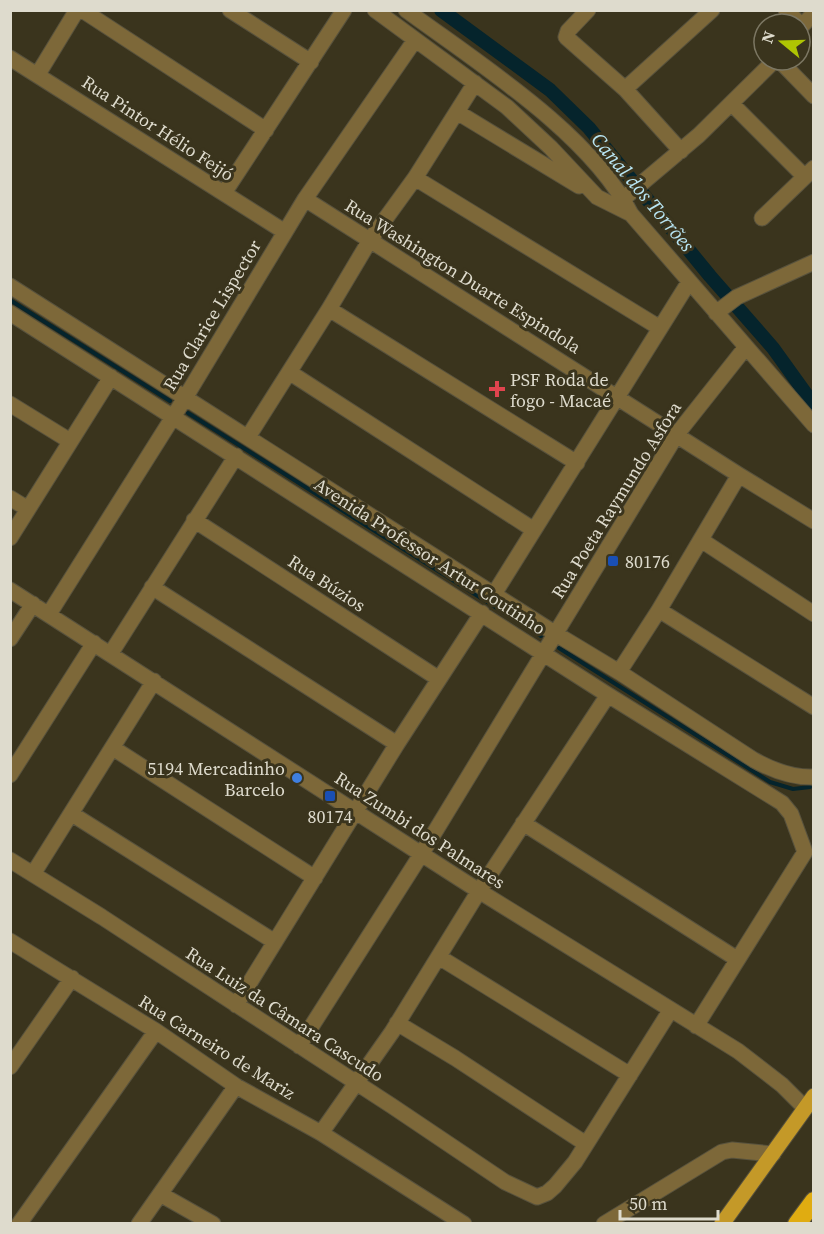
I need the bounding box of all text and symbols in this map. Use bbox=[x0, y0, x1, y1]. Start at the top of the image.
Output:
north arrow bbox=[752, 12, 812, 72]
text: N bbox=[756, 28, 780, 46]
street label: Rua Pintor Hélio Feijó bbox=[77, 69, 239, 187]
water label: Canal dos Torrões bbox=[585, 127, 702, 258]
street label: Rua Washington Duarte Espindola bbox=[340, 193, 586, 360]
street label: Rua Clarice Lispector bbox=[157, 235, 267, 395]
place label: PSF Roda de fogo - Macaé bbox=[510, 367, 611, 413]
marker: PSF Roda de fogo - Macaé bbox=[488, 380, 506, 398]
street label: Rua Poeta Raymundo Asfora bbox=[545, 396, 687, 603]
street label: Avenida Professor Artur Coutinho bbox=[309, 472, 551, 640]
street label: Rua Búzios bbox=[283, 549, 371, 618]
place label: 80176 bbox=[625, 549, 670, 574]
marker: 80176 bbox=[606, 554, 620, 568]
place label: 5194 Mercadinho Barcelo bbox=[147, 756, 285, 802]
street label: Rua Zumbi dos Palmares bbox=[330, 765, 510, 895]
marker: 5194 Mercadinho Barcelo bbox=[290, 771, 304, 785]
marker: 80174 bbox=[323, 789, 337, 803]
place label: 80174 bbox=[308, 804, 353, 829]
street label: Rua Luiz da Câmara Cascudo bbox=[181, 941, 389, 1088]
street label: Rua Carneiro de Mariz bbox=[134, 989, 300, 1105]
scale bar bbox=[620, 1183, 718, 1221]
text: 50 m bbox=[629, 1191, 667, 1216]

